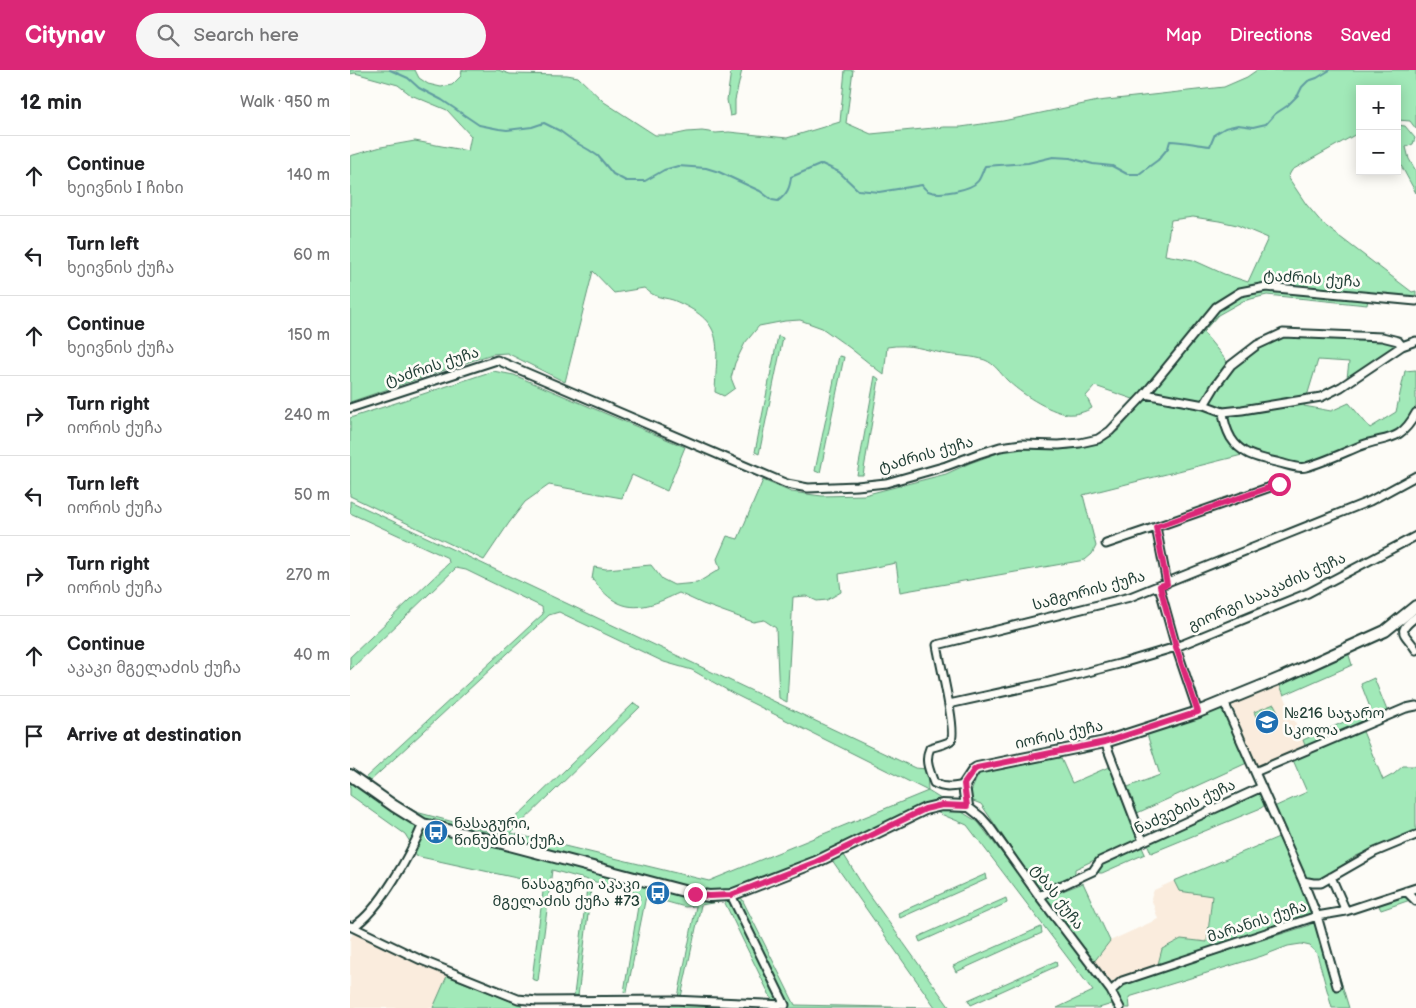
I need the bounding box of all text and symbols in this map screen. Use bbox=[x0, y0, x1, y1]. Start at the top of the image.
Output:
search box bbox=[136, 13, 486, 58]
text: Citynav bbox=[25, 21, 106, 50]
icon: search bbox=[154, 21, 182, 49]
text: Search here bbox=[194, 24, 299, 47]
text: Map bbox=[1166, 25, 1202, 46]
text: Directions bbox=[1230, 25, 1312, 46]
text: Saved bbox=[1340, 25, 1391, 46]
map controls bbox=[1356, 85, 1401, 175]
button: + bbox=[1356, 85, 1401, 130]
text: 12 min bbox=[20, 90, 82, 115]
text: Walk · 950 m bbox=[240, 93, 330, 112]
button: − bbox=[1356, 130, 1401, 175]
text: Continue bbox=[67, 153, 145, 176]
icon: ahead bbox=[20, 162, 48, 190]
text: 140 m bbox=[287, 166, 330, 185]
text: ხეივნის I ჩიხი bbox=[67, 179, 184, 198]
text: Turn left bbox=[67, 233, 139, 256]
icon: left bbox=[20, 242, 48, 270]
text: 60 m bbox=[293, 246, 330, 265]
text: ხეივნის ქუჩა bbox=[67, 259, 174, 278]
street label: ტაძრის ქუჩა bbox=[1263, 266, 1361, 292]
text: Continue bbox=[67, 313, 145, 336]
icon: ahead bbox=[20, 322, 48, 350]
text: 150 m bbox=[288, 326, 330, 345]
text: ხეივნის ქუჩა bbox=[67, 339, 174, 358]
street label: ტაძრის ქუჩა bbox=[383, 343, 481, 391]
text: Turn right bbox=[67, 393, 150, 416]
icon: right bbox=[20, 402, 48, 430]
text: 240 m bbox=[284, 406, 330, 425]
text: იორის ქუჩა bbox=[67, 419, 162, 438]
street label: ტაძრის ქუჩა bbox=[876, 432, 976, 478]
text: Turn left bbox=[67, 473, 139, 496]
route start bbox=[1268, 473, 1291, 496]
icon: left bbox=[20, 482, 48, 510]
text: 50 m bbox=[294, 486, 330, 505]
text: იორის ქუჩა bbox=[67, 499, 162, 518]
street label: გიორგი სააკაძის ქუჩა bbox=[1185, 549, 1349, 635]
text: Turn right bbox=[67, 553, 150, 576]
icon: right bbox=[20, 562, 48, 590]
text: 270 m bbox=[286, 566, 330, 585]
street label: სამგორის ქუჩა bbox=[1031, 567, 1147, 615]
text: იორის ქუჩა bbox=[67, 579, 162, 598]
text: Continue bbox=[67, 633, 145, 656]
icon: ahead bbox=[20, 642, 48, 670]
text: 40 m bbox=[293, 646, 330, 665]
text: აკაკი მგელაძის ქუჩა bbox=[67, 659, 241, 678]
place label: №216 საჯარო სკოლა bbox=[1284, 704, 1385, 740]
school or university icon: №216 საჯარო სკოლა bbox=[1254, 709, 1280, 735]
street label: იორის ქუჩა bbox=[1013, 716, 1105, 754]
icon: arrive bbox=[20, 722, 48, 750]
text: Arrive at destination bbox=[67, 724, 242, 747]
street label: ნაძვების ქუჩა bbox=[1131, 775, 1239, 839]
place label: ნასაგური, წინუბნის ქუჩა bbox=[454, 814, 565, 850]
bus stop icon: ნასაგური, წინუბნის ქუჩა bbox=[423, 819, 449, 845]
street label: ტბას ქუჩა bbox=[1026, 861, 1088, 933]
place label: ნასაგური აკაკი მგელაძის ქუჩა #73 bbox=[493, 875, 640, 911]
bus stop icon: ნასაგური აკაკი მგელაძის ქუჩა #73 bbox=[645, 880, 671, 906]
route end bbox=[684, 883, 707, 906]
street label: მარანის ქუჩა bbox=[1205, 897, 1309, 947]

